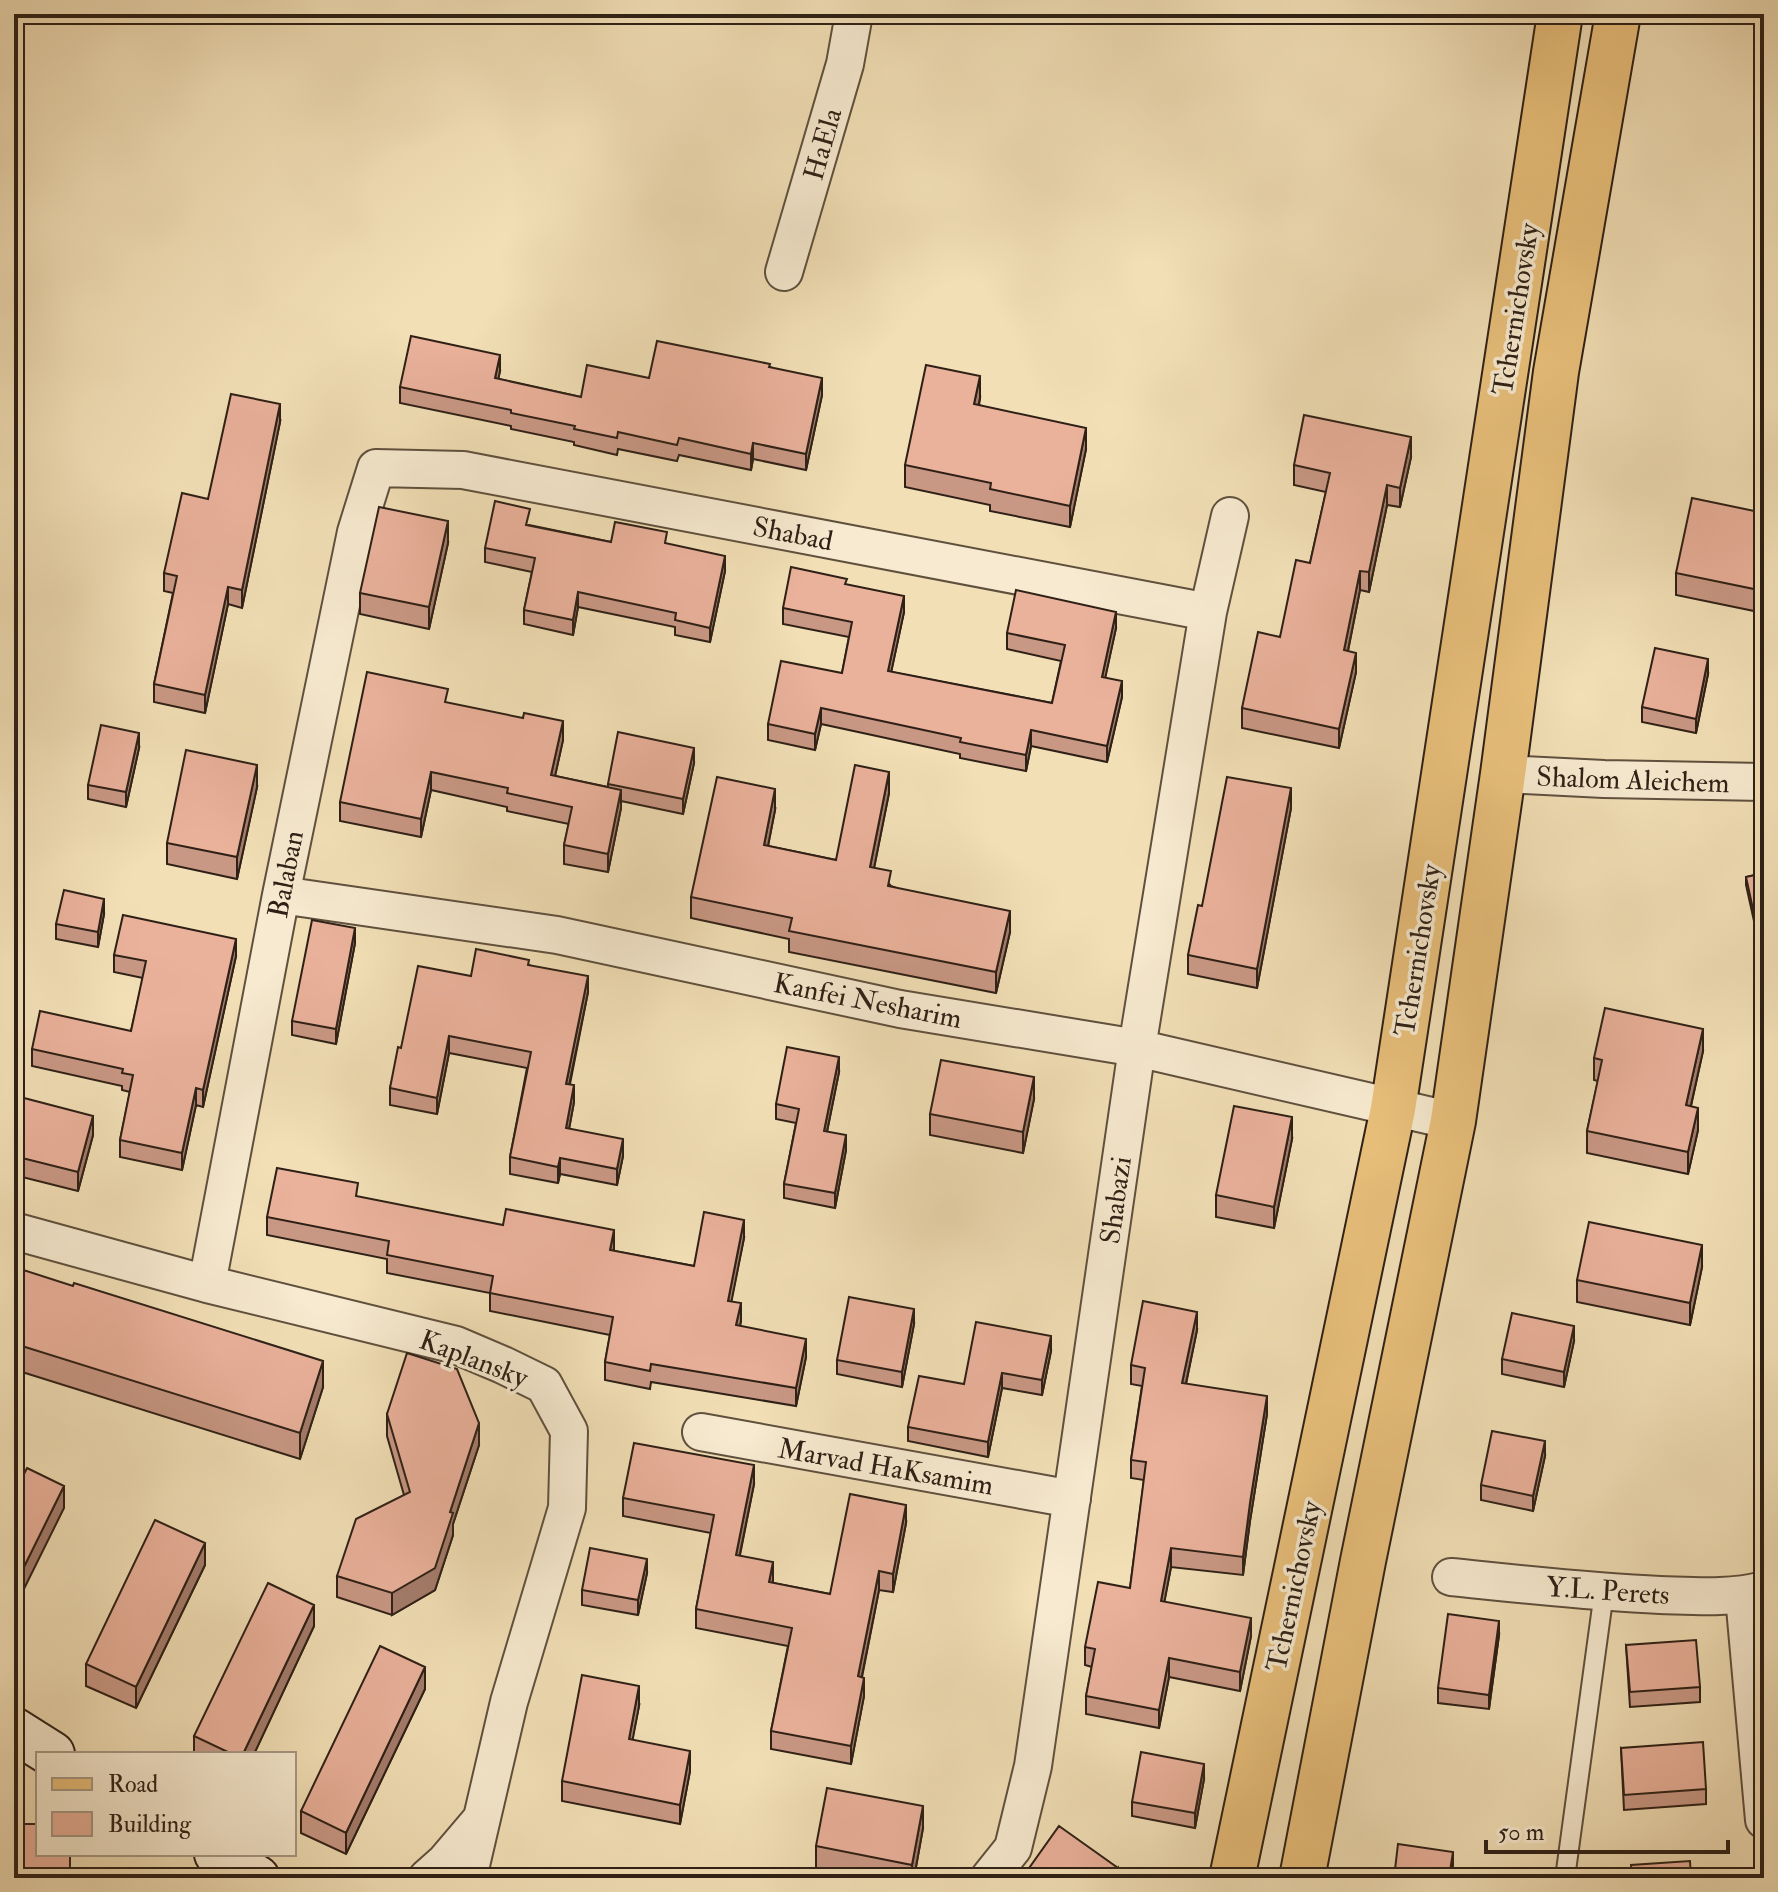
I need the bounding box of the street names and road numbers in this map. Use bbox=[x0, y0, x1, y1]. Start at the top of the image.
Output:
street label: HaEla bbox=[797, 104, 851, 184]
street label: Tchernichovsky bbox=[1486, 220, 1547, 398]
street label: Shabad bbox=[750, 510, 836, 559]
street label: Shalom Aleichem bbox=[1536, 760, 1730, 801]
street label: Balaban bbox=[261, 828, 312, 921]
street label: Tchernichovsky bbox=[1388, 861, 1449, 1039]
street label: Kanfei Nesharim bbox=[771, 966, 965, 1037]
street label: Shabazi bbox=[1093, 1154, 1140, 1246]
street label: Kaplansky bbox=[414, 1323, 533, 1396]
street label: Marvad HaKsamim bbox=[775, 1431, 997, 1504]
street label: Tchernichovsky bbox=[1259, 1497, 1330, 1675]
street label: Y.L. Perets bbox=[1545, 1570, 1671, 1613]

